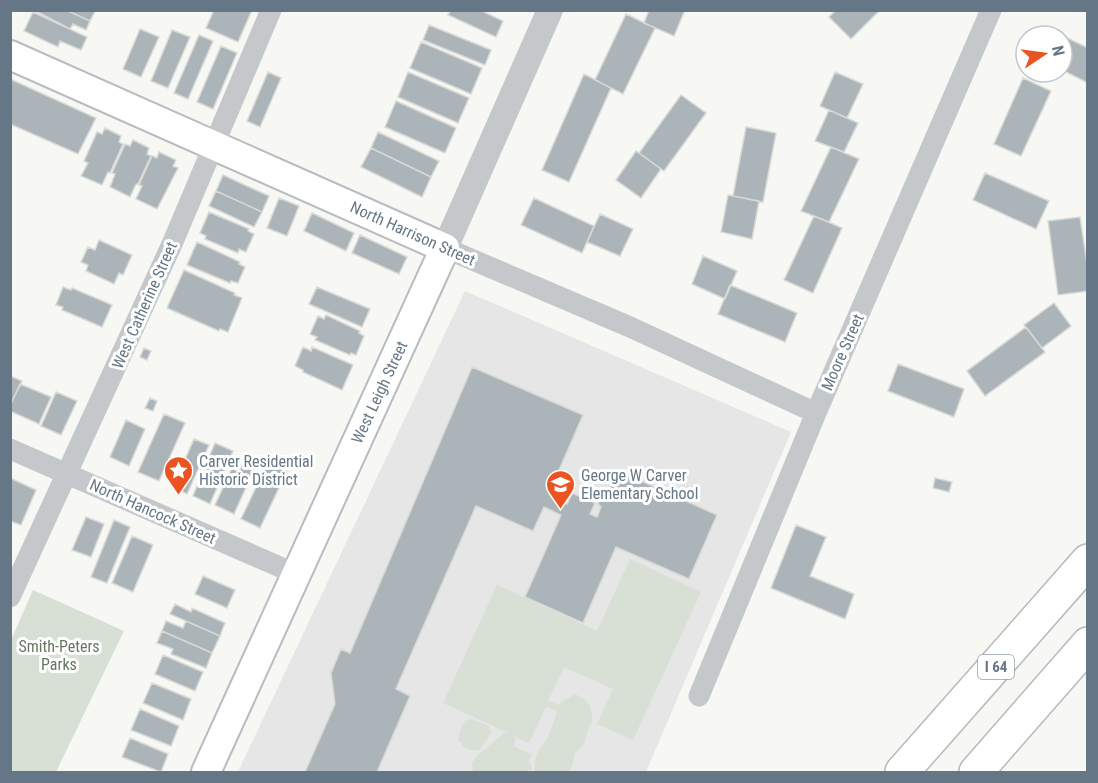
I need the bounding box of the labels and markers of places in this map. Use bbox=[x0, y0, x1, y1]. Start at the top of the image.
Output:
place label: Carver Residential Historic District bbox=[199, 452, 313, 489]
place icon: Carver Residential Historic District bbox=[162, 454, 194, 496]
place label: George W Carver Elementary School bbox=[581, 466, 698, 503]
school or university icon: George W Carver Elementary School bbox=[544, 468, 576, 510]

